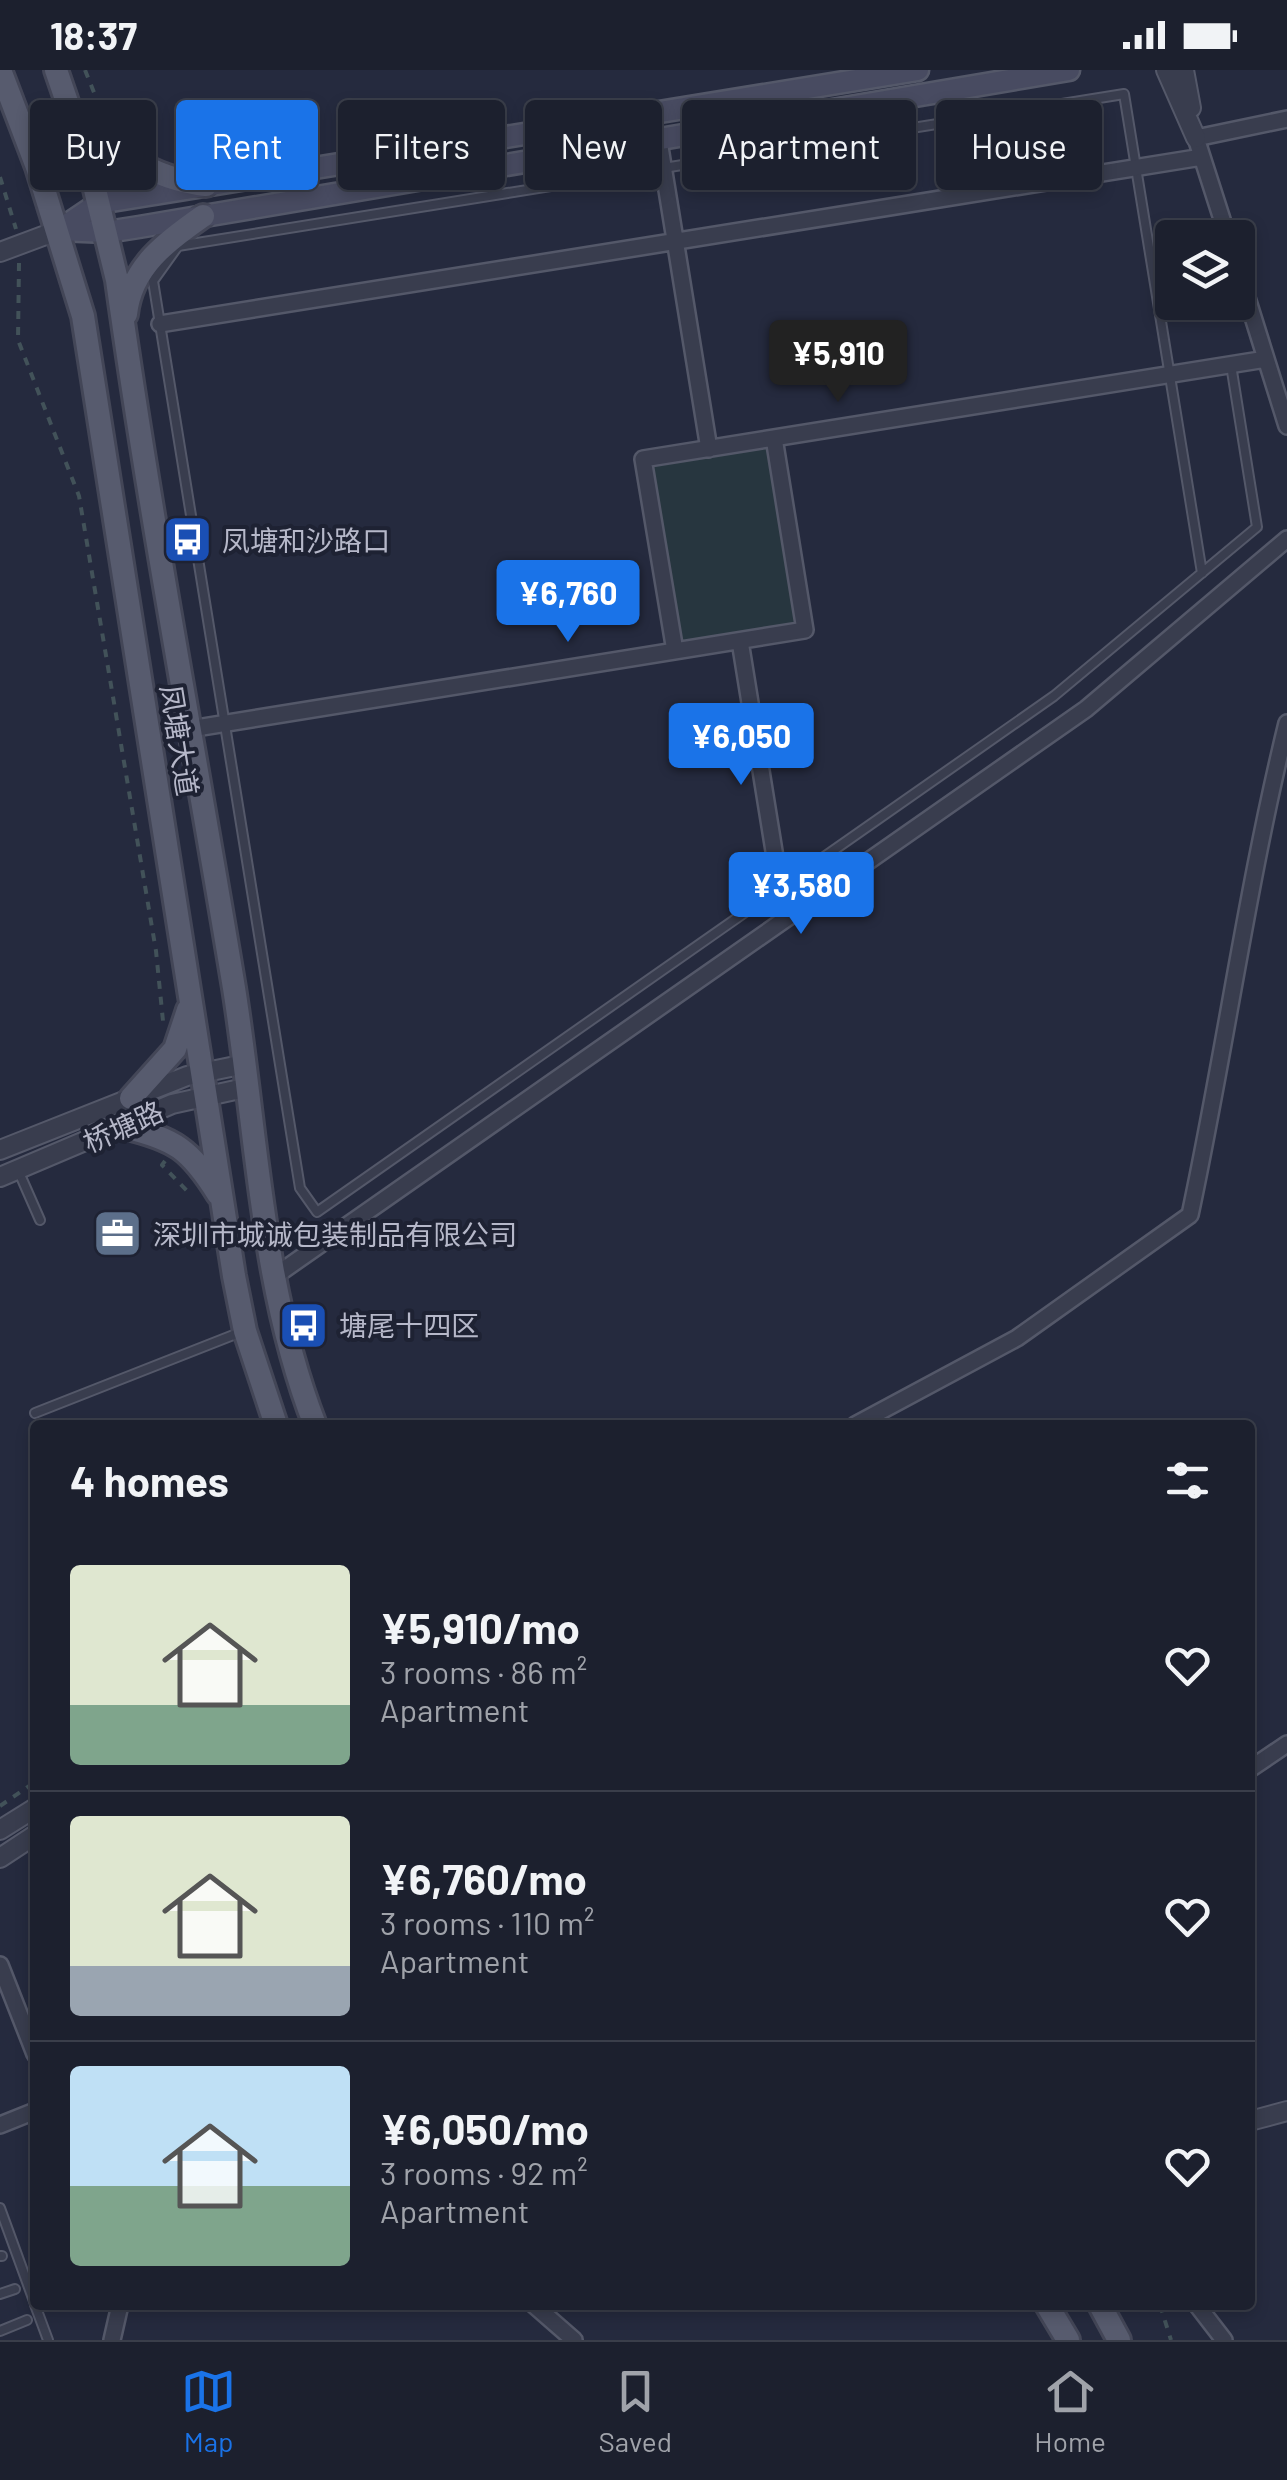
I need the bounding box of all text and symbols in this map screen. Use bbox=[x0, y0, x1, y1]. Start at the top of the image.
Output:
text: 18:37 bbox=[50, 12, 137, 58]
chip: Buy bbox=[30, 100, 156, 190]
chip: Rent bbox=[176, 100, 318, 190]
chip: Filters bbox=[338, 100, 505, 190]
chip: New bbox=[525, 100, 662, 190]
chip: Apartment bbox=[682, 100, 916, 190]
chip: House bbox=[936, 100, 1102, 190]
map controls bbox=[1155, 220, 1255, 320]
button: layers bbox=[1155, 220, 1255, 320]
pin: ¥5,910 bbox=[757, 320, 919, 405]
text: ¥5,910 bbox=[791, 333, 885, 371]
bus stop icon: 凤塘和沙路口 bbox=[161, 514, 213, 566]
place label: 凤塘和沙路口 bbox=[222, 523, 390, 557]
pin: ¥6,760 bbox=[487, 560, 649, 645]
text: ¥6,760 bbox=[519, 573, 617, 611]
street label: 凤塘大道 bbox=[154, 682, 206, 798]
pin: ¥6,050 bbox=[660, 703, 822, 788]
text: ¥6,050 bbox=[691, 716, 791, 754]
pin: ¥3,580 bbox=[720, 852, 882, 937]
text: ¥3,580 bbox=[751, 865, 851, 903]
street label: 桥塘路 bbox=[78, 1093, 168, 1159]
office icon: 深圳市城诚包装制品有限公司 bbox=[92, 1208, 144, 1260]
place label: 深圳市城诚包装制品有限公司 bbox=[153, 1217, 517, 1251]
bus stop icon: 塘尾十四区 bbox=[278, 1299, 330, 1351]
place label: 塘尾十四区 bbox=[339, 1308, 479, 1342]
icon: filters bbox=[1160, 1453, 1215, 1508]
text: 4 homes bbox=[70, 1455, 229, 1505]
text: ¥5,910/mo bbox=[380, 1602, 580, 1652]
icon: home bbox=[150, 1605, 270, 1725]
icon: heart bbox=[1160, 1638, 1215, 1693]
text: 3 rooms · 86 m² bbox=[380, 1652, 587, 1690]
text: Apartment bbox=[380, 1690, 529, 1728]
text: ¥6,760/mo bbox=[380, 1853, 587, 1903]
icon: home bbox=[150, 1856, 270, 1976]
icon: heart bbox=[1160, 1889, 1215, 1944]
text: 3 rooms · 110 m² bbox=[380, 1903, 595, 1941]
text: Apartment bbox=[380, 1941, 529, 1979]
text: ¥6,050/mo bbox=[380, 2103, 589, 2153]
icon: home bbox=[150, 2106, 270, 2226]
icon: heart bbox=[1160, 2139, 1215, 2194]
text: 3 rooms · 92 m² bbox=[380, 2153, 588, 2191]
text: Apartment bbox=[380, 2191, 529, 2229]
tab: Map bbox=[181, 2364, 236, 2458]
tab: Saved bbox=[599, 2364, 672, 2458]
tab: Home bbox=[1034, 2364, 1106, 2458]

